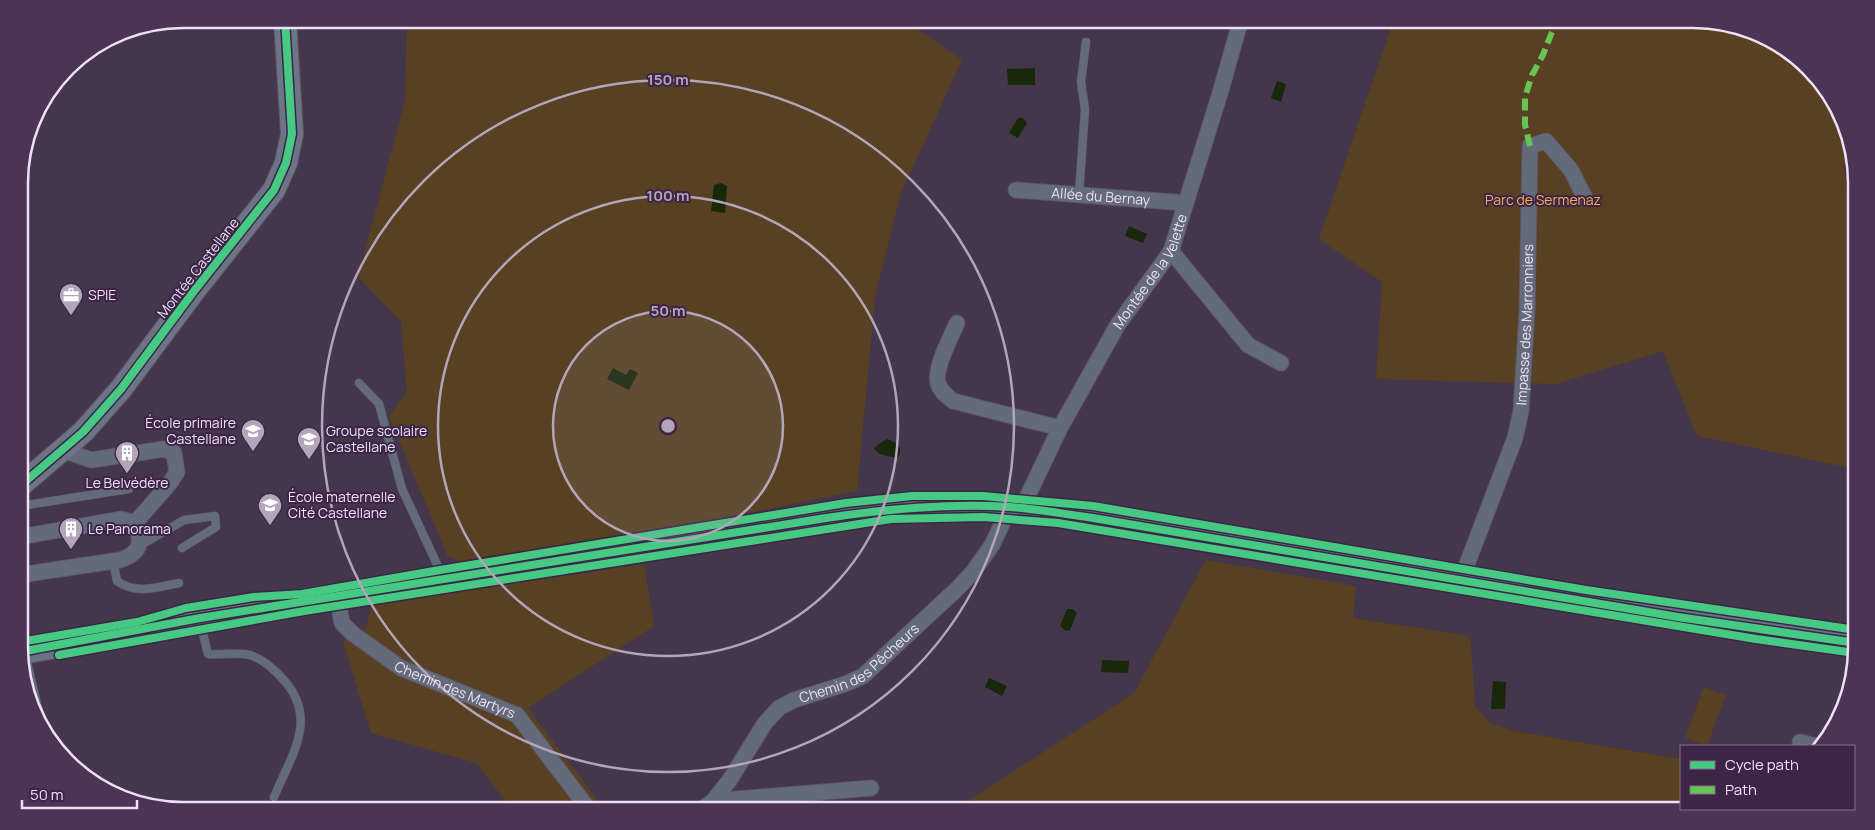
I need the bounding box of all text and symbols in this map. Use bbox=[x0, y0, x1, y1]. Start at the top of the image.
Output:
text: 150 m bbox=[647, 69, 689, 90]
street label: Allée du Bernay bbox=[1051, 183, 1151, 209]
text: 100 m bbox=[647, 185, 689, 206]
park label: Parc de Sermenaz bbox=[1485, 190, 1601, 209]
street label: Montée de la Velette bbox=[1108, 211, 1191, 332]
street label: Montée Castellane bbox=[152, 214, 243, 322]
street label: Impasse des Marronniers bbox=[1511, 244, 1537, 406]
office icon: SPIE bbox=[58, 282, 84, 316]
place label: SPIE bbox=[88, 285, 116, 304]
text: 50 m bbox=[650, 300, 686, 321]
place label: École primaire Castellane bbox=[145, 413, 236, 448]
centre of rings bbox=[659, 417, 677, 435]
school or university icon: École primaire Castellane bbox=[240, 418, 266, 452]
place label: Groupe scolaire Castellane bbox=[326, 421, 427, 456]
school or university icon: Groupe scolaire Castellane bbox=[296, 426, 322, 460]
building icon: Le Belvédère bbox=[114, 440, 140, 474]
place label: Le Belvédère bbox=[85, 473, 169, 492]
place label: École maternelle Cité Castellane bbox=[288, 487, 395, 522]
school or university icon: École maternelle Cité Castellane bbox=[257, 492, 283, 526]
building icon: Le Panorama bbox=[58, 516, 84, 550]
place label: Le Panorama bbox=[88, 519, 171, 538]
street label: Chemin des Pêcheurs bbox=[797, 619, 923, 707]
street label: Chemin des Martyrs bbox=[391, 656, 518, 722]
legend bbox=[1680, 745, 1855, 810]
text: Cycle path bbox=[1725, 754, 1799, 775]
scale bar bbox=[22, 778, 138, 810]
text: Path bbox=[1725, 779, 1757, 800]
text: 50 m bbox=[30, 784, 64, 805]

